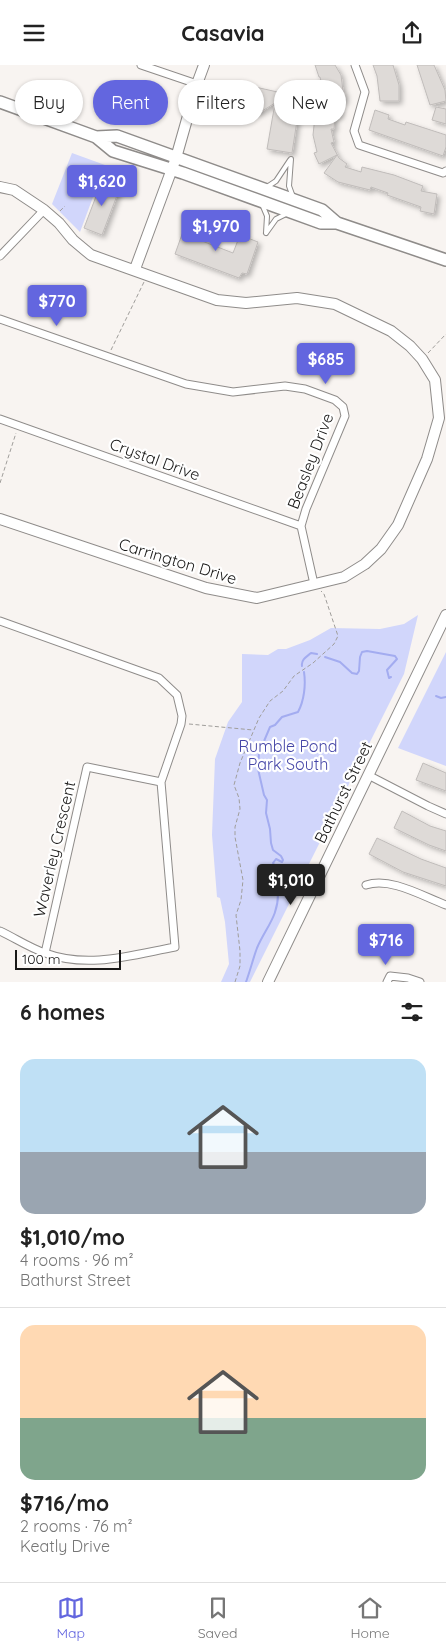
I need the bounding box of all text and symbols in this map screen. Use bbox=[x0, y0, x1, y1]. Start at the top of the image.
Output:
icon: menu bbox=[20, 19, 48, 47]
text: Casavia bbox=[181, 19, 265, 47]
icon: share bbox=[398, 19, 426, 47]
chip: Buy bbox=[15, 80, 83, 125]
chip: Rent bbox=[93, 80, 168, 125]
chip: Filters bbox=[178, 80, 264, 125]
chip: New bbox=[274, 80, 346, 125]
pin: $1,620 bbox=[61, 165, 143, 207]
text: $1,620 bbox=[78, 171, 126, 191]
pin: $1,970 bbox=[175, 209, 257, 252]
text: $1,970 bbox=[192, 216, 240, 236]
pin: $770 bbox=[27, 285, 87, 327]
text: $770 bbox=[39, 291, 75, 311]
pin: $685 bbox=[296, 343, 356, 385]
text: $685 bbox=[308, 349, 344, 369]
street label: Beasley Drive bbox=[283, 410, 337, 512]
street label: Crystal Drive bbox=[107, 433, 203, 485]
street label: Carrington Drive bbox=[117, 534, 239, 588]
park label: Rumble Pond Park South bbox=[239, 736, 337, 774]
street label: Bathurst Street bbox=[310, 738, 376, 846]
street label: Waverley Crescent bbox=[29, 779, 79, 919]
pin: $1,010 bbox=[250, 863, 332, 906]
text: $1,010 bbox=[268, 870, 314, 890]
pin: $716 bbox=[356, 923, 416, 966]
text: $716 bbox=[369, 930, 403, 950]
scale bar bbox=[15, 947, 121, 970]
text: 100 m bbox=[22, 950, 60, 968]
icon: filters bbox=[398, 998, 426, 1026]
text: 6 homes bbox=[20, 999, 105, 1025]
icon: home bbox=[178, 1092, 268, 1182]
text: $1,010/mo bbox=[20, 1224, 125, 1250]
text: 4 rooms · 96 m² bbox=[20, 1250, 133, 1270]
text: Bathurst Street bbox=[20, 1270, 131, 1290]
icon: home bbox=[178, 1357, 268, 1447]
text: $716/mo bbox=[20, 1490, 109, 1516]
text: 2 rooms · 76 m² bbox=[20, 1516, 133, 1536]
text: Keatly Drive bbox=[20, 1536, 110, 1556]
tab: Map bbox=[56, 1594, 85, 1642]
tab: Saved bbox=[198, 1594, 238, 1642]
tab: Home bbox=[350, 1594, 390, 1642]

